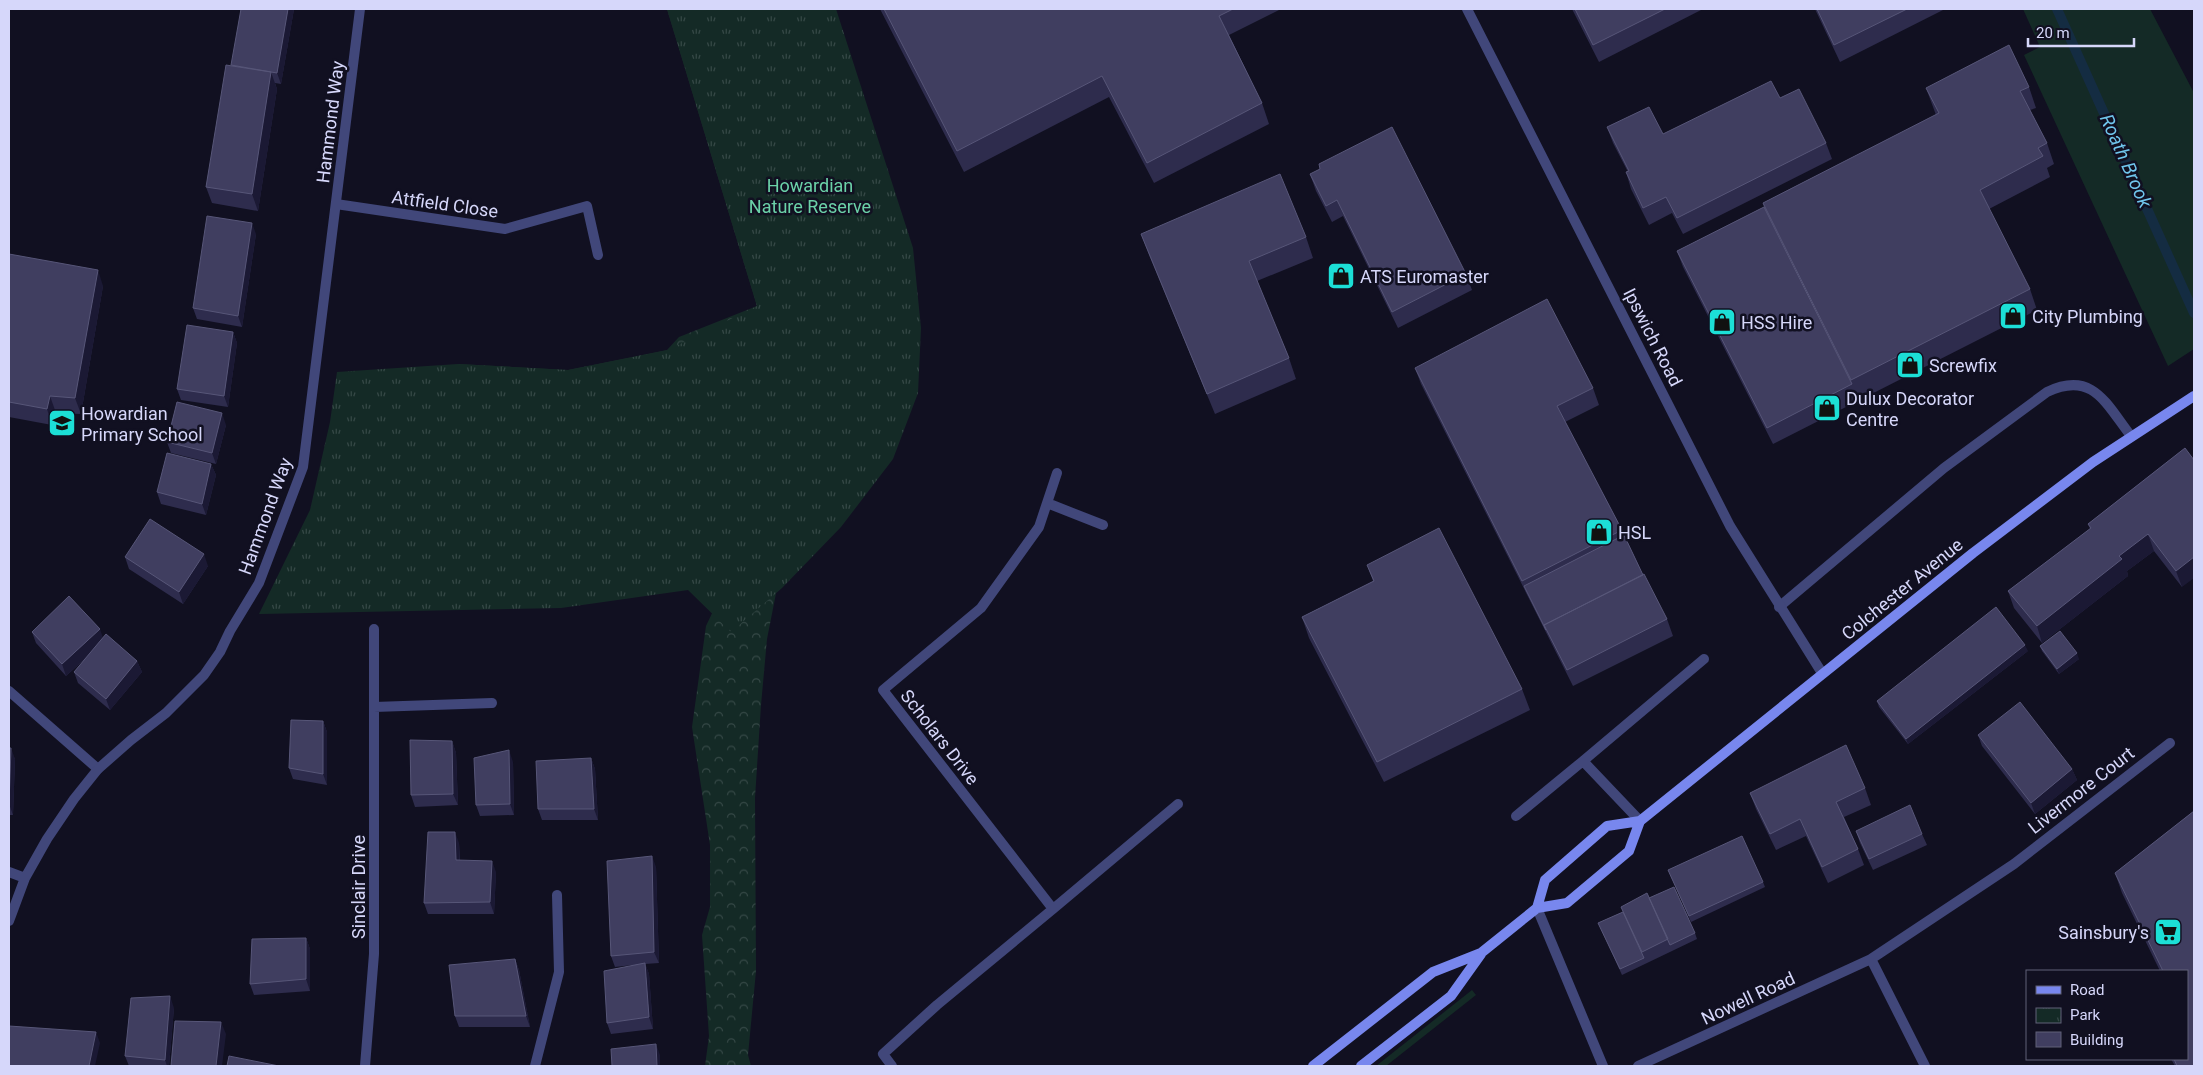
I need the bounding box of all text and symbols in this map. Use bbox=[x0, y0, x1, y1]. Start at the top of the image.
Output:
scale bar bbox=[2028, 15, 2134, 47]
text: 20 m bbox=[2036, 24, 2070, 42]
street label: Hammond Way bbox=[312, 59, 348, 184]
water label: Roath Brook bbox=[2095, 110, 2157, 212]
park label: Howardian Nature Reserve bbox=[749, 175, 871, 217]
street label: Attfield Close bbox=[391, 186, 499, 222]
shop icon: ATS Euromaster bbox=[1326, 261, 1356, 291]
place label: ATS Euromaster bbox=[1360, 266, 1489, 287]
street label: Ipswich Road bbox=[1619, 284, 1687, 390]
shop icon: City Plumbing bbox=[1998, 301, 2028, 331]
place label: City Plumbing bbox=[2032, 306, 2143, 327]
shop icon: HSS Hire bbox=[1707, 307, 1737, 337]
place label: HSS Hire bbox=[1741, 312, 1812, 333]
shop icon: Screwfix bbox=[1895, 350, 1925, 380]
place label: Screwfix bbox=[1929, 355, 1997, 376]
place label: Dulux Decorator Centre bbox=[1846, 388, 1974, 430]
shop icon: Dulux Decorator Centre bbox=[1812, 393, 1842, 423]
place label: Howardian Primary School bbox=[81, 403, 203, 445]
school or university icon: Howardian Primary School bbox=[47, 408, 77, 438]
street label: Hammond Way bbox=[234, 454, 296, 577]
shop icon: HSL bbox=[1584, 517, 1614, 547]
place label: HSL bbox=[1618, 522, 1652, 543]
street label: Colchester Avenue bbox=[1837, 534, 1967, 644]
street label: Scholars Drive bbox=[896, 685, 984, 789]
street label: Livermore Court bbox=[2024, 742, 2138, 838]
street label: Sinclair Drive bbox=[348, 835, 369, 939]
supermarket icon: Sainsbury's bbox=[2153, 917, 2183, 947]
place label: Sainsbury's bbox=[2058, 922, 2149, 943]
street label: Nowell Road bbox=[1698, 967, 1798, 1029]
legend bbox=[2026, 970, 2188, 1060]
text: Road bbox=[2070, 981, 2104, 999]
text: Park bbox=[2070, 1006, 2101, 1024]
text: Building bbox=[2070, 1031, 2124, 1049]

